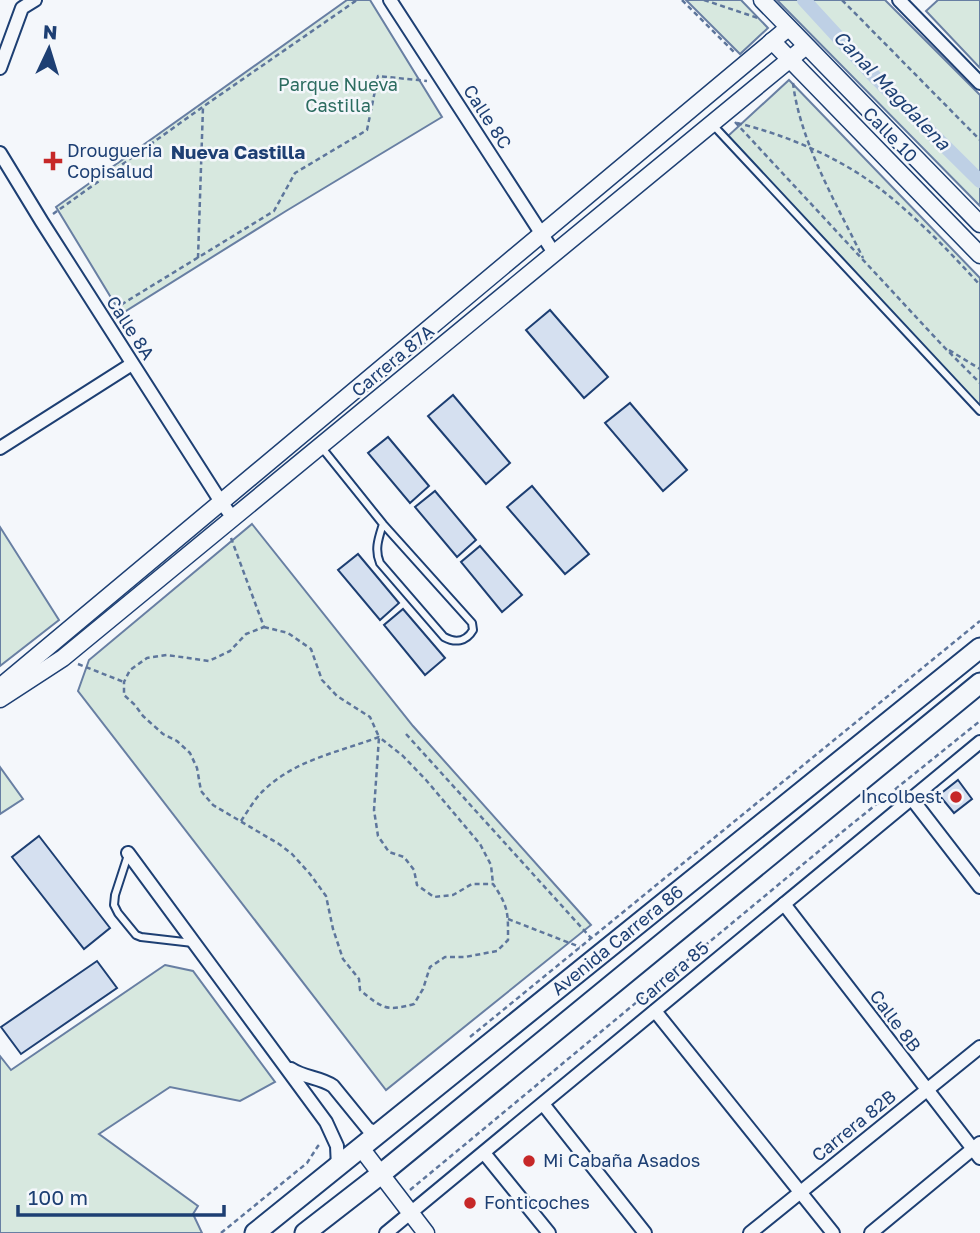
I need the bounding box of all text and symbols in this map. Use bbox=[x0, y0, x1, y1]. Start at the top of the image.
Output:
north arrow bbox=[14, 14, 84, 84]
text: N bbox=[42, 20, 58, 44]
water label: Canal Magdalena bbox=[829, 25, 956, 155]
park label: Parque Nueva Castilla bbox=[278, 73, 398, 116]
street label: Calle 8C bbox=[459, 80, 517, 153]
street label: Calle 10 bbox=[859, 102, 922, 167]
place label: Drougueria Copisalud bbox=[67, 139, 163, 182]
district label: Nueva Castilla bbox=[171, 140, 305, 163]
marker: Drougueria Copisalud bbox=[45, 153, 61, 169]
street label: Calle 8A bbox=[102, 291, 160, 364]
street label: Carrera 87A bbox=[347, 319, 438, 401]
place label: Incolbest bbox=[861, 785, 942, 807]
marker: Incolbest bbox=[948, 789, 964, 805]
street label: Avenida Carrera 86 bbox=[547, 880, 687, 999]
street label: Carrera 85 bbox=[630, 936, 713, 1010]
street label: Calle 8B bbox=[865, 985, 926, 1056]
street label: Carrera 82B bbox=[807, 1085, 900, 1166]
place label: Mi Cabaña Asados bbox=[543, 1149, 700, 1171]
marker: Mi Cabaña Asados bbox=[521, 1153, 537, 1169]
scale bar bbox=[18, 1174, 224, 1218]
text: 100 m bbox=[28, 1184, 88, 1210]
place label: Fonticoches bbox=[484, 1191, 590, 1213]
marker: Fonticoches bbox=[462, 1195, 478, 1211]

